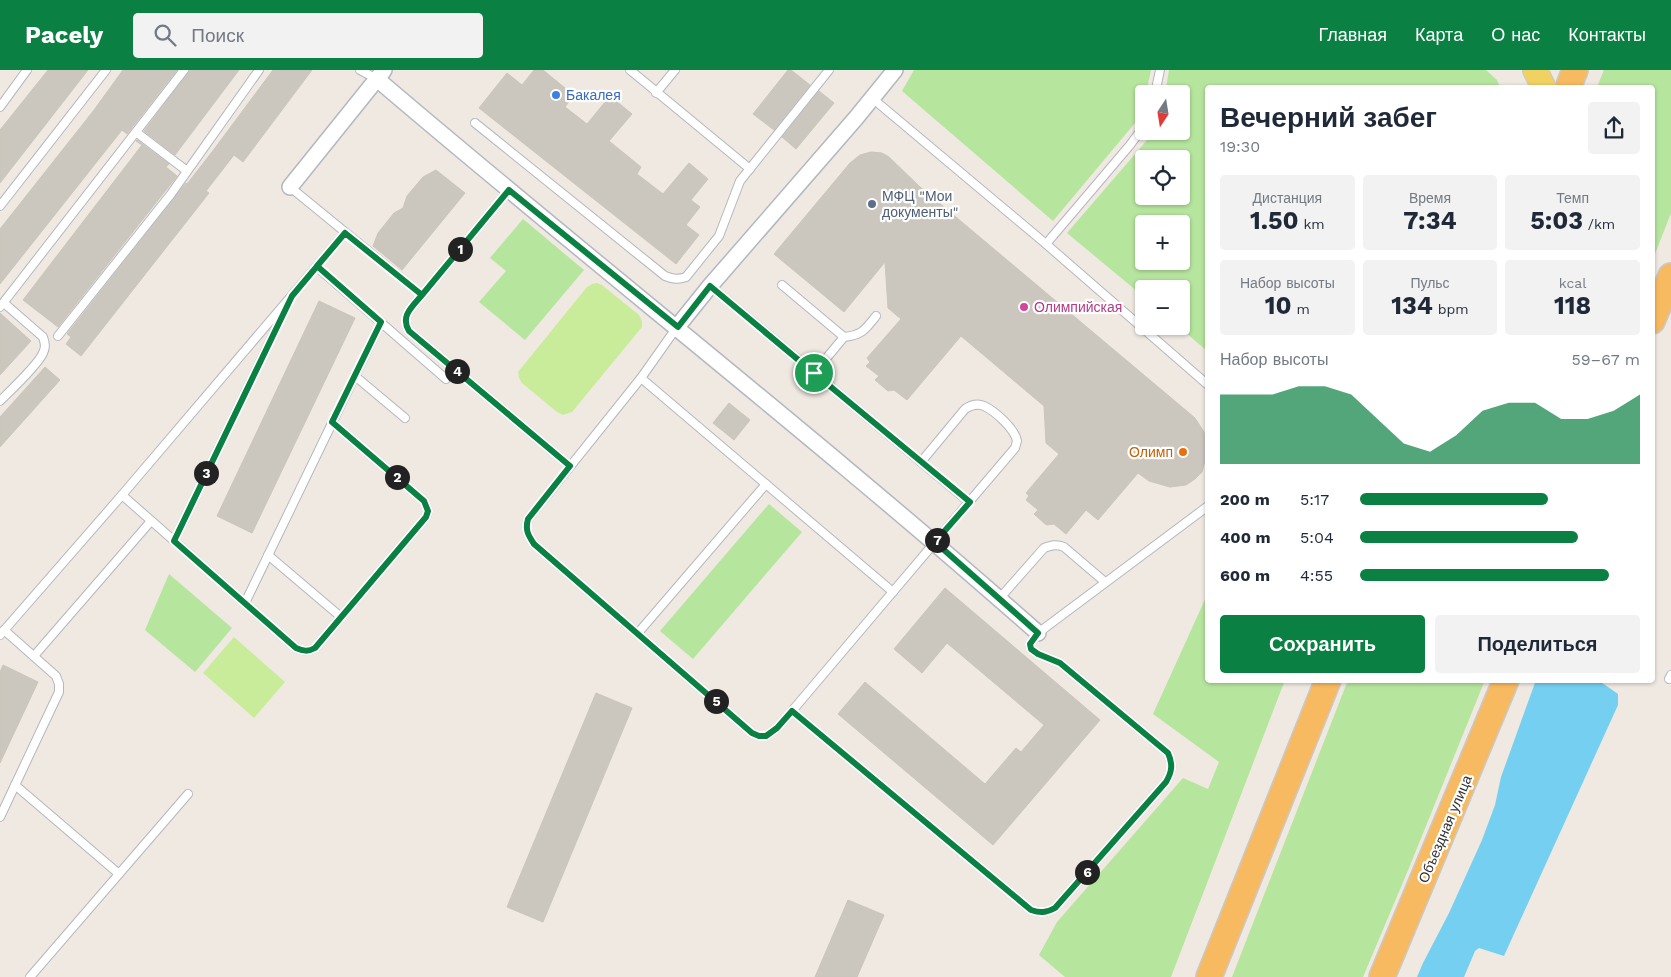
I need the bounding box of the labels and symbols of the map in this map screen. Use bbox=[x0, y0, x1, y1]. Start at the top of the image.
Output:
north arrow bbox=[1135, 85, 1190, 140]
place label: Бакалея bbox=[566, 87, 621, 103]
marker: Бакалея bbox=[550, 89, 562, 101]
place label: МФЦ "Мои документы" bbox=[882, 188, 958, 220]
marker: МФЦ "Мои документы" bbox=[866, 198, 878, 210]
pin: 1 bbox=[448, 236, 472, 262]
place label: Олимпийская bbox=[1034, 299, 1122, 315]
marker: Олимпийская bbox=[1018, 301, 1030, 313]
pin bbox=[793, 352, 835, 394]
pin: 4 bbox=[444, 358, 470, 384]
place label: Олимп bbox=[1129, 444, 1173, 460]
marker: Олимп bbox=[1177, 446, 1189, 458]
pin: 3 bbox=[194, 460, 218, 486]
pin: 2 bbox=[384, 464, 410, 490]
pin: 7 bbox=[924, 528, 950, 552]
pin: 5 bbox=[704, 688, 728, 714]
street label: Объездная улица bbox=[1415, 773, 1475, 885]
pin: 6 bbox=[1074, 860, 1100, 884]

